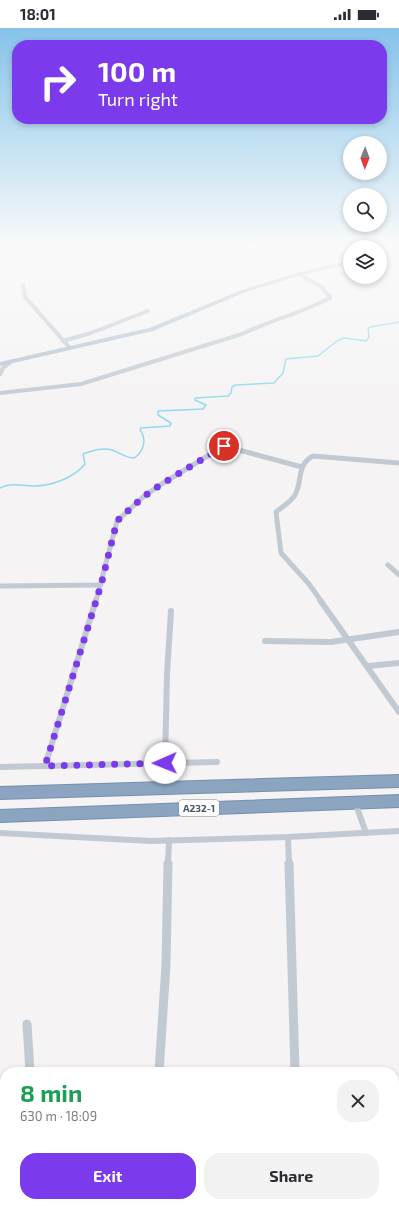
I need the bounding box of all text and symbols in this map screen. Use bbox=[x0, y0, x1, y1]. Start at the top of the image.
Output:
text: 18:01 bbox=[20, 5, 56, 23]
text: 100 m bbox=[98, 54, 176, 88]
icon: right bbox=[32, 56, 84, 108]
text: Turn right bbox=[98, 88, 178, 110]
north arrow bbox=[343, 136, 387, 180]
map controls bbox=[343, 136, 387, 284]
button: search bbox=[343, 188, 387, 232]
button: layers bbox=[343, 240, 387, 284]
pin bbox=[207, 429, 241, 463]
icon: arrive bbox=[213, 435, 235, 457]
position arrow bbox=[144, 742, 186, 784]
road number: A232-1 bbox=[179, 800, 219, 816]
text: 8 min bbox=[20, 1078, 82, 1107]
button: close bbox=[337, 1080, 379, 1122]
text: 630 m · 18:09 bbox=[20, 1108, 97, 1124]
button: Exit bbox=[20, 1153, 196, 1199]
button: Share bbox=[204, 1153, 379, 1199]

